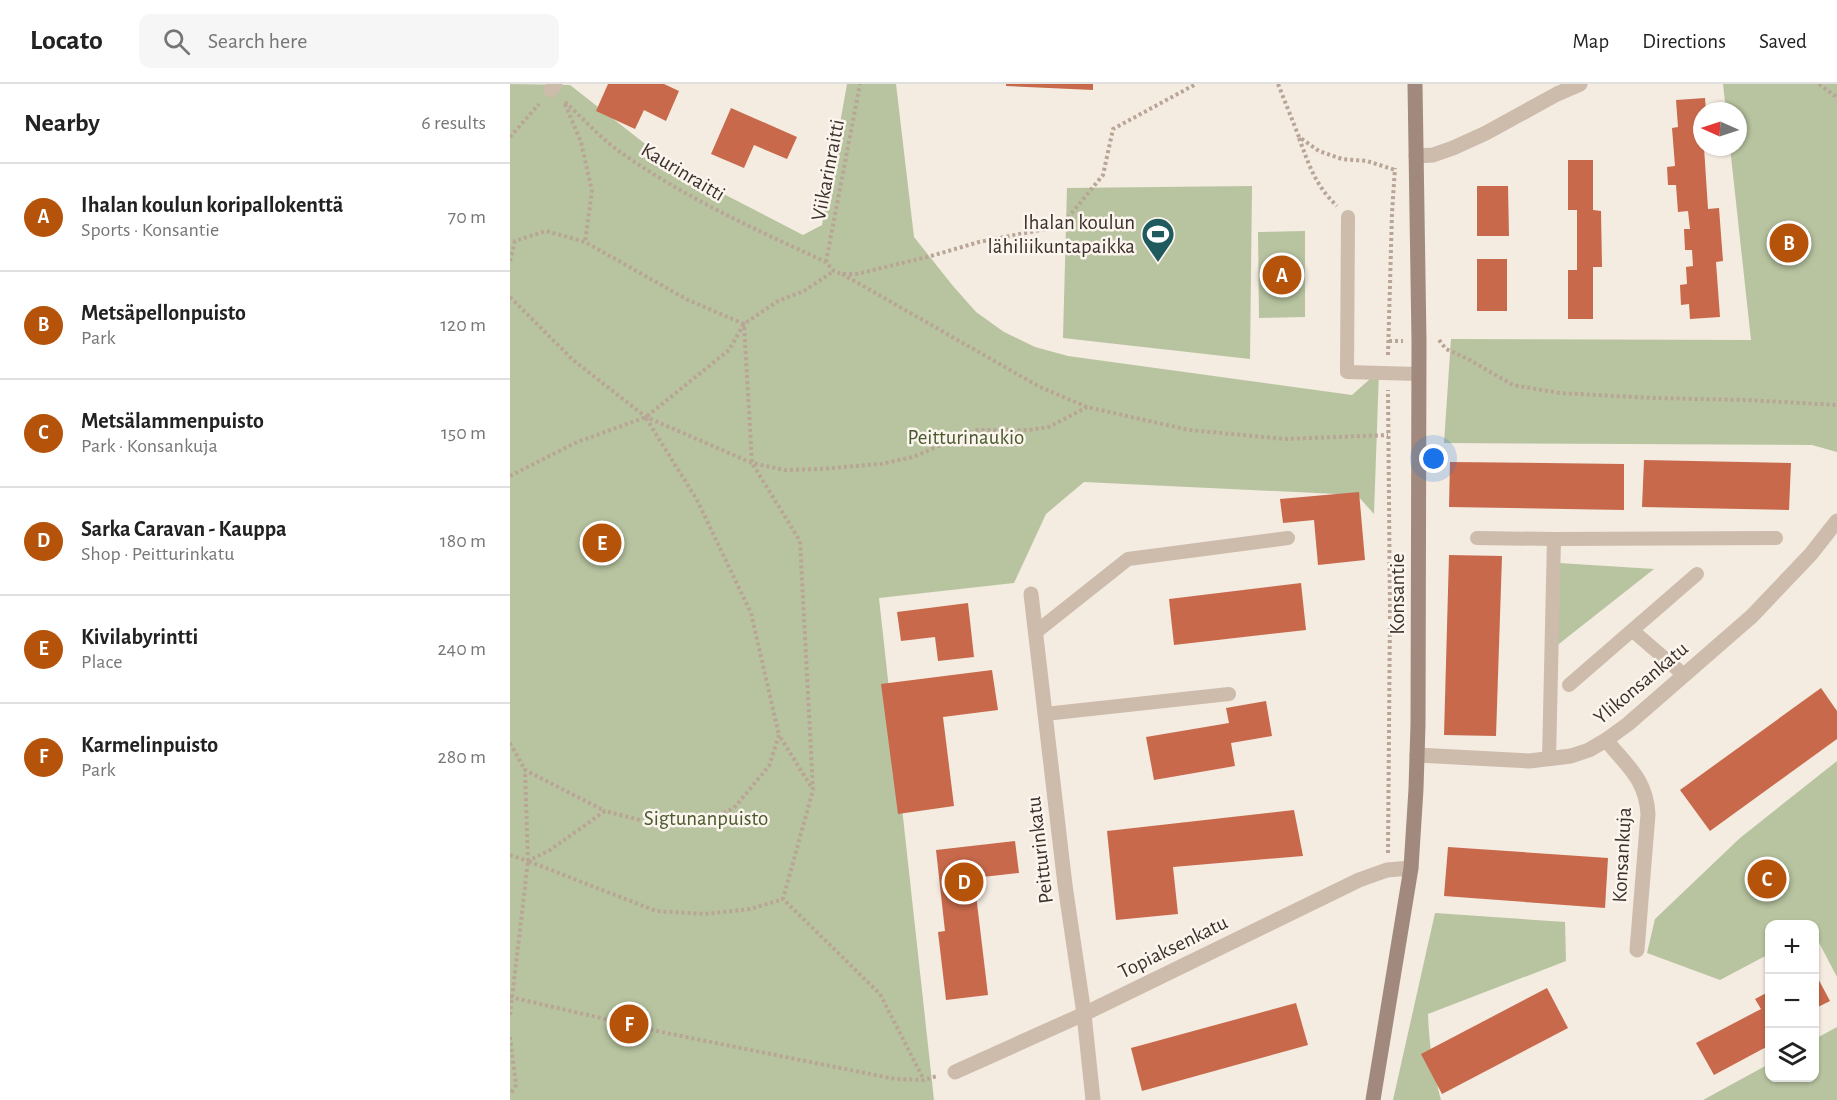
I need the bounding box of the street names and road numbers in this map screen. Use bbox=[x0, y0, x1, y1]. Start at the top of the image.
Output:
street label: Viikarinraitti bbox=[808, 117, 848, 223]
street label: Kaurinraitti bbox=[637, 139, 729, 205]
street label: Konsantie bbox=[1387, 553, 1408, 635]
street label: Ylikonsankatu bbox=[1590, 638, 1692, 728]
street label: Peitturinkatu bbox=[1023, 795, 1057, 905]
street label: Konsankuja bbox=[1609, 806, 1635, 903]
street label: Topiaksenkatu bbox=[1115, 911, 1231, 982]

